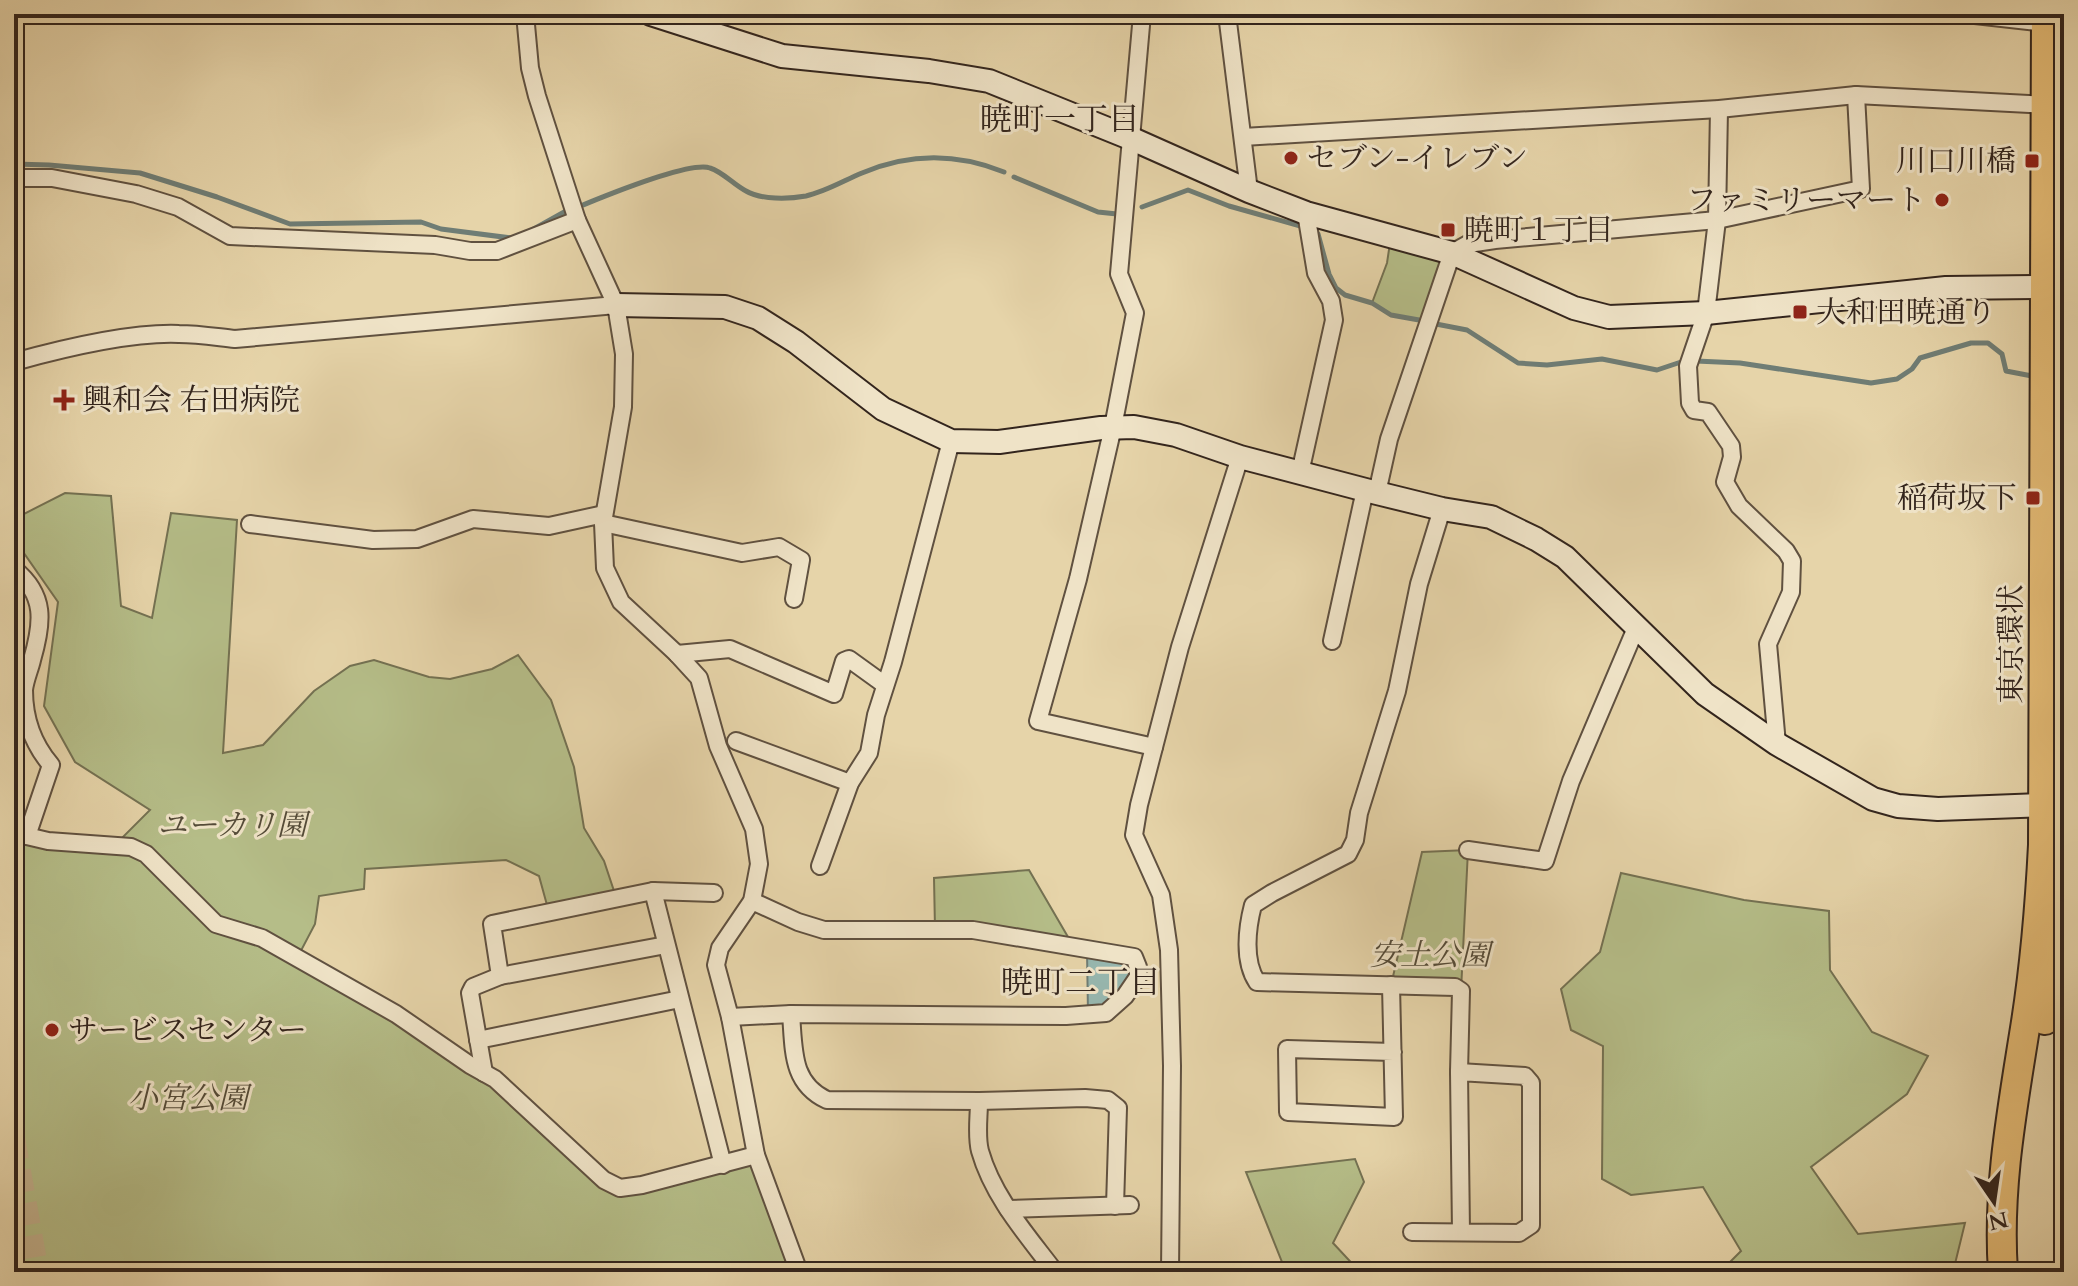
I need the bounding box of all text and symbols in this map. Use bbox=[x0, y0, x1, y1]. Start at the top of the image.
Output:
district label: 暁町一丁目 bbox=[980, 98, 1140, 142]
place label: セブン-イレブン bbox=[1307, 138, 1528, 179]
place label: 川口川橋 bbox=[1896, 141, 2016, 182]
marker: セブン-イレブン bbox=[1282, 149, 1300, 167]
marker: 川口川橋 bbox=[2023, 152, 2041, 170]
place label: ファミリーマート bbox=[1687, 180, 1926, 221]
marker: ファミリーマート bbox=[1933, 191, 1951, 209]
place label: 暁町１丁目 bbox=[1464, 210, 1614, 251]
marker: 暁町１丁目 bbox=[1439, 221, 1457, 239]
place label: 大和田暁通り bbox=[1816, 292, 1996, 333]
marker: 大和田暁通り bbox=[1791, 303, 1809, 321]
place label: 興和会 右田病院 bbox=[82, 380, 300, 421]
marker: 興和会 右田病院 bbox=[53, 389, 75, 411]
place label: 稲荷坂下 bbox=[1897, 478, 2017, 519]
marker: 稲荷坂下 bbox=[2024, 489, 2042, 507]
street label: 東京環状 bbox=[1991, 584, 2032, 704]
park label: ユーカリ園 bbox=[157, 805, 312, 846]
park label: 安土公園 bbox=[1370, 935, 1495, 976]
district label: 暁町二丁目 bbox=[1001, 961, 1161, 1005]
place label: サービスセンター bbox=[68, 1010, 307, 1051]
marker: サービスセンター bbox=[43, 1021, 61, 1039]
park label: 小宮公園 bbox=[128, 1078, 253, 1119]
north arrow bbox=[1954, 1162, 2034, 1242]
text: N bbox=[1986, 1204, 2011, 1237]

